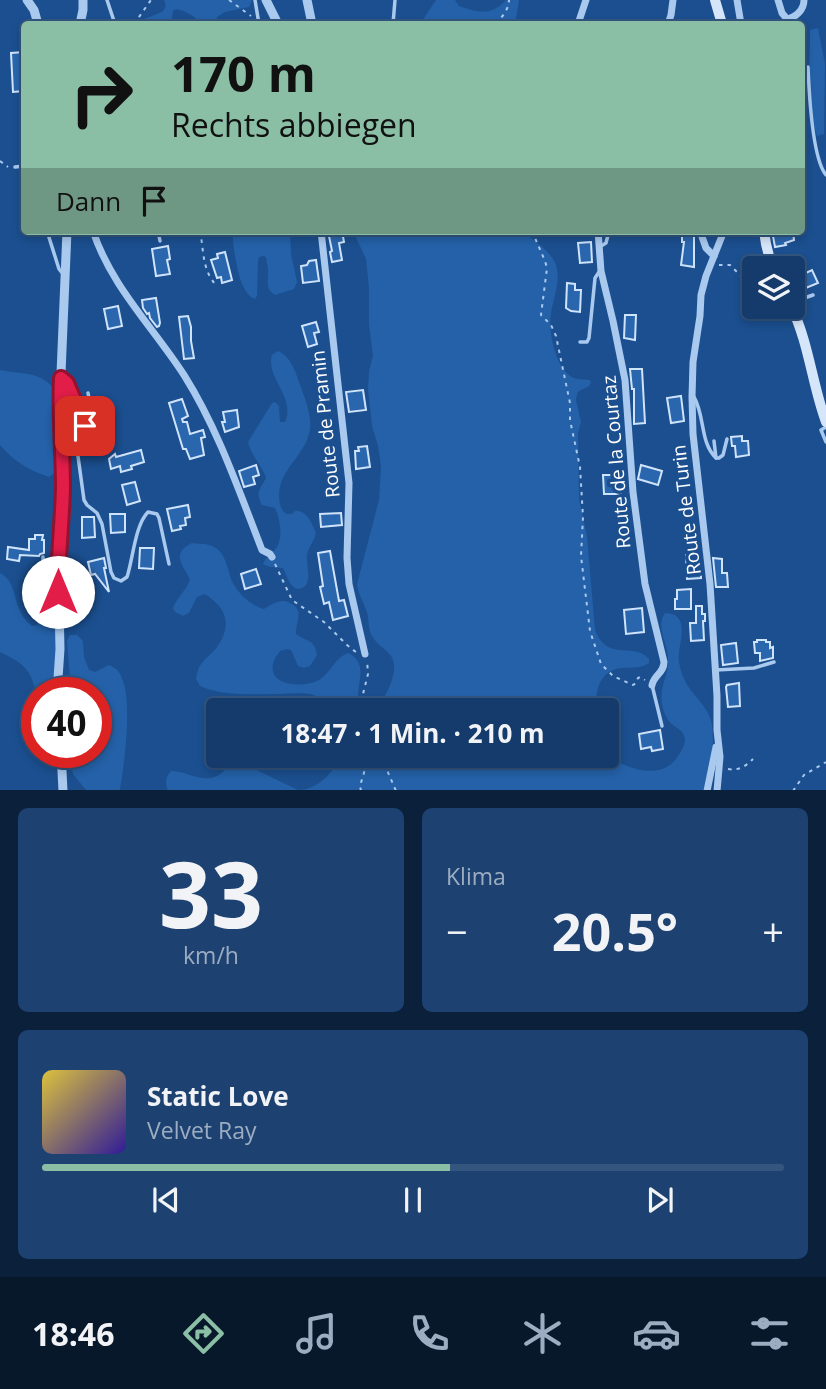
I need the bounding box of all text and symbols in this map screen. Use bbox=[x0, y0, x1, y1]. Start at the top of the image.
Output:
text: 170 m bbox=[171, 40, 316, 106]
icon: right bbox=[56, 49, 147, 140]
text: Rechts abbiegen bbox=[171, 103, 417, 146]
icon: arrive bbox=[135, 182, 173, 220]
text: Dann bbox=[56, 183, 121, 219]
map controls bbox=[742, 256, 805, 319]
button: layers bbox=[742, 256, 805, 319]
street label: Route de Pramin bbox=[304, 349, 346, 499]
street label: Route de la Courtaz bbox=[595, 374, 637, 550]
pin bbox=[55, 396, 115, 456]
icon: arrive bbox=[66, 407, 104, 445]
street label: Route de Turin bbox=[665, 444, 707, 576]
position arrow bbox=[21, 555, 95, 629]
speed limit sign: 40 bbox=[21, 677, 112, 768]
text: 18:47 · 1 Min. · 210 m bbox=[280, 715, 545, 751]
text: 33 bbox=[159, 831, 263, 955]
text: Klima bbox=[446, 860, 506, 892]
text: 20.5° bbox=[552, 895, 678, 966]
text: − bbox=[446, 905, 468, 957]
text: + bbox=[762, 905, 784, 957]
text: km/h bbox=[183, 939, 239, 971]
text: Static Love bbox=[147, 1078, 289, 1114]
text: Velvet Ray bbox=[147, 1114, 257, 1146]
icon: previous bbox=[147, 1181, 185, 1219]
icon: pause bbox=[394, 1181, 432, 1219]
icon: next bbox=[641, 1181, 679, 1219]
icon: directions bbox=[179, 1309, 228, 1358]
icon: music bbox=[292, 1309, 341, 1358]
icon: phone bbox=[405, 1309, 454, 1358]
icon: climate bbox=[518, 1309, 567, 1358]
icon: car bbox=[632, 1309, 681, 1358]
icon: filters bbox=[745, 1309, 794, 1358]
text: 18:46 bbox=[32, 1312, 114, 1355]

